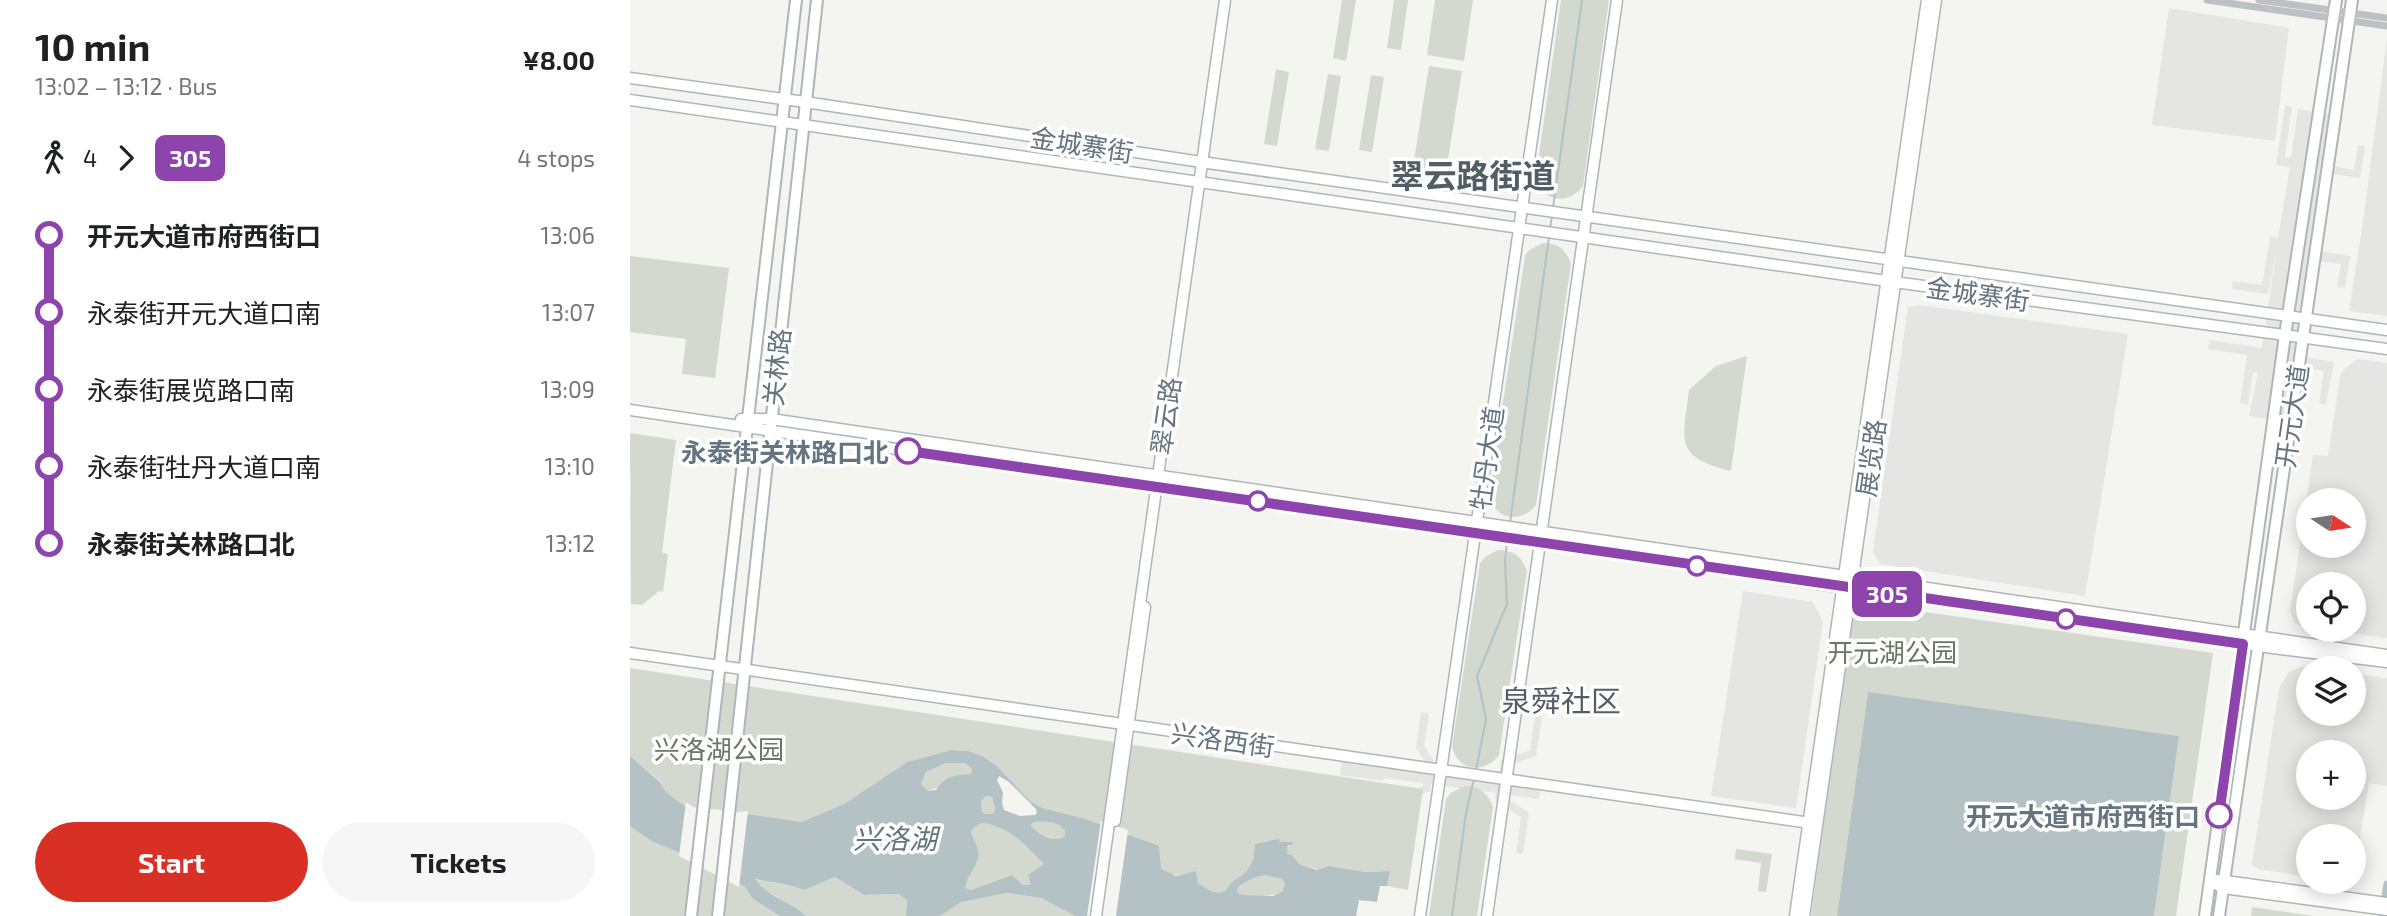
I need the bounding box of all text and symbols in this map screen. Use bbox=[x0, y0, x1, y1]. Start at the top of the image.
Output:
text: 10 min bbox=[35, 23, 150, 69]
text: ¥8.00 bbox=[522, 44, 595, 75]
text: 13:02 – 13:12 · Bus bbox=[35, 72, 217, 100]
street label: 金城寨街 bbox=[1028, 121, 1136, 167]
icon: walk bbox=[35, 139, 73, 177]
icon: forward bbox=[107, 139, 145, 177]
text: 305 bbox=[169, 143, 211, 172]
text: 4 bbox=[83, 144, 97, 172]
text: 4 stops bbox=[517, 144, 595, 172]
district label: 翠云路街道 bbox=[1391, 155, 1556, 195]
text: 开元大道市府西街口 bbox=[87, 220, 321, 251]
text: 13:06 bbox=[541, 221, 595, 249]
street label: 金城寨街 bbox=[1924, 270, 2032, 316]
text: 永泰街开元大道口南 bbox=[87, 297, 321, 328]
text: 13:07 bbox=[542, 298, 595, 326]
street label: 关林路 bbox=[757, 327, 795, 407]
street label: 开元大道 bbox=[2268, 362, 2314, 470]
text: 永泰街展览路口南 bbox=[87, 374, 295, 405]
text: 13:09 bbox=[541, 375, 595, 403]
street label: 翠云路 bbox=[1144, 375, 1186, 457]
street label: 牡丹大道 bbox=[1463, 404, 1509, 512]
street label: 展览路 bbox=[1849, 417, 1891, 499]
place label: 永泰街关林路口北 bbox=[681, 436, 889, 467]
marker: 永泰街关林路口北 bbox=[895, 438, 921, 464]
text: 永泰街牡丹大道口南 bbox=[87, 451, 321, 482]
text: 13:10 bbox=[545, 452, 595, 480]
north arrow bbox=[2296, 488, 2366, 558]
map controls bbox=[2296, 488, 2366, 894]
unlabelled marker bbox=[1248, 491, 1268, 511]
text: 永泰街关林路口北 bbox=[87, 528, 295, 559]
text: 13:12 bbox=[546, 529, 595, 557]
unlabelled marker bbox=[1687, 556, 1707, 576]
line badge: 305 bbox=[1847, 571, 1927, 617]
button: locate bbox=[2296, 572, 2366, 642]
text: 305 bbox=[1866, 579, 1908, 608]
unlabelled marker bbox=[2056, 609, 2076, 629]
park label: 开元湖公园 bbox=[1827, 636, 1957, 667]
button: layers bbox=[2296, 656, 2366, 726]
district label: 泉舜社区 bbox=[1501, 682, 1621, 718]
street label: 兴洛西街 bbox=[1169, 716, 1277, 762]
park label: 兴洛湖公园 bbox=[654, 733, 784, 764]
button: + bbox=[2296, 740, 2366, 810]
place label: 开元大道市府西街口 bbox=[1966, 800, 2200, 831]
marker: 开元大道市府西街口 bbox=[2206, 802, 2232, 828]
water label: 兴洛湖 bbox=[853, 821, 941, 855]
button: Start bbox=[35, 822, 308, 902]
button: Tickets bbox=[322, 822, 595, 902]
button: − bbox=[2296, 824, 2366, 894]

